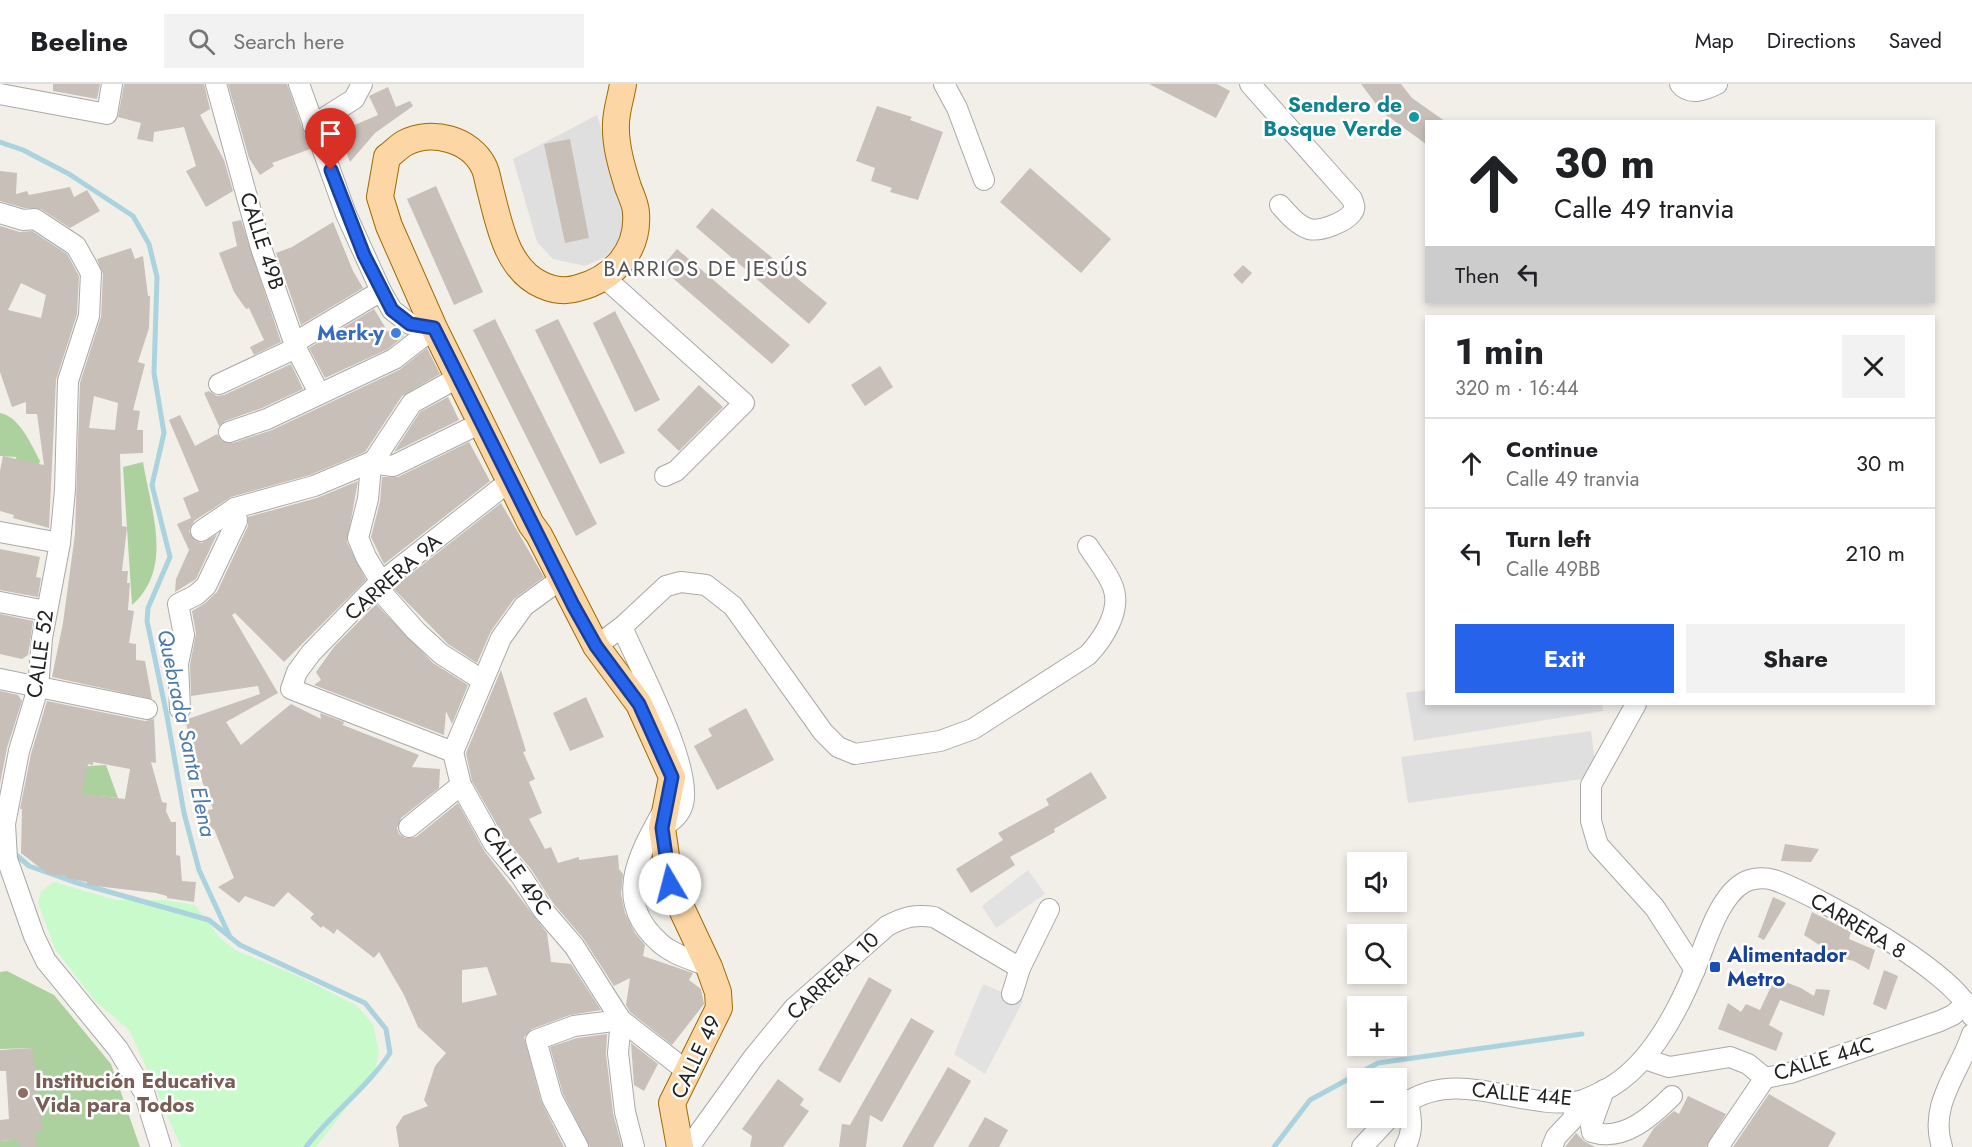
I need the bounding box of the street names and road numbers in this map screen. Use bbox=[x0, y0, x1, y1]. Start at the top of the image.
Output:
street label: CALLE 49B bbox=[232, 188, 292, 294]
street label: CARRERA 9A bbox=[338, 526, 448, 627]
street label: CALLE 52 bbox=[19, 608, 61, 700]
street label: CALLE 49C bbox=[475, 820, 559, 922]
street label: CARRERA 8 bbox=[1805, 886, 1911, 966]
street label: CARRERA 10 bbox=[780, 925, 886, 1027]
street label: CALLE 49 bbox=[664, 1010, 728, 1104]
street label: CALLE 44C bbox=[1770, 1030, 1878, 1088]
street label: CALLE 44E bbox=[1471, 1075, 1573, 1113]

